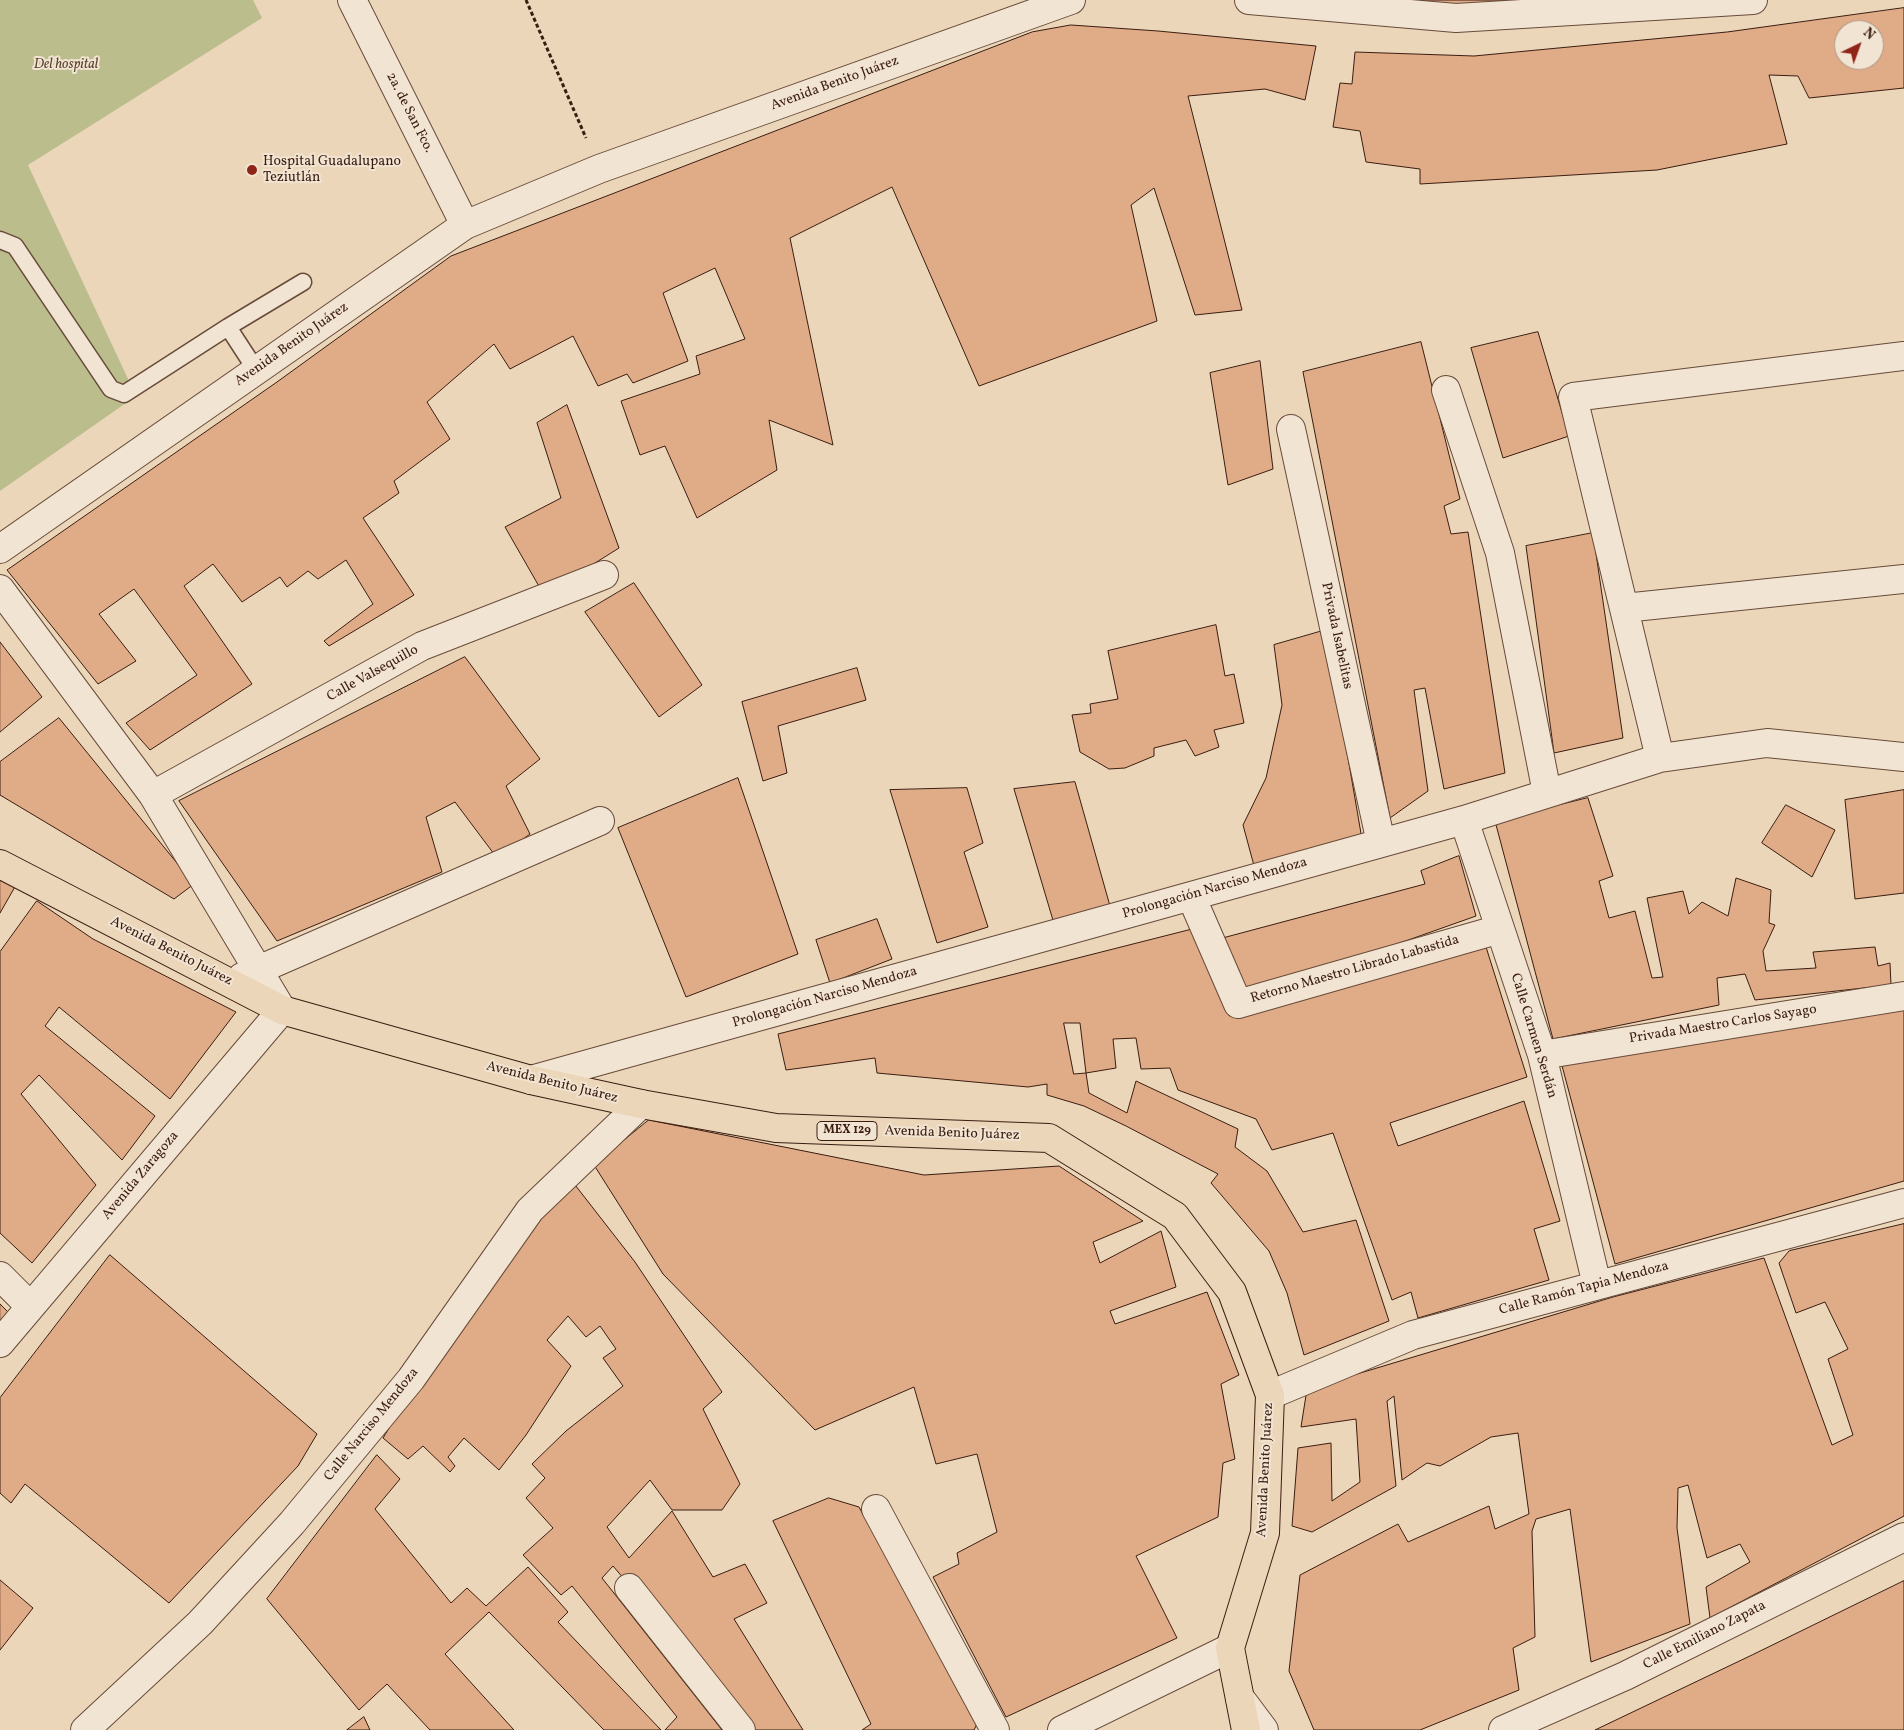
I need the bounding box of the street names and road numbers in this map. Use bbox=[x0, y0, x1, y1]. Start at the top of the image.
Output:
street label: Avenida Benito Juárez bbox=[769, 53, 901, 115]
street label: 2a. de San Fco. bbox=[382, 70, 436, 156]
street label: Avenida Benito Juárez bbox=[232, 299, 352, 391]
street label: Privada Isabelitas bbox=[1316, 581, 1356, 691]
street label: Calle Valsequillo bbox=[324, 642, 422, 706]
street label: Prolongación Narciso Mendoza bbox=[1121, 855, 1309, 923]
street label: Avenida Benito Juárez bbox=[107, 914, 235, 990]
street label: Retorno Maestro Librado Labastida bbox=[1249, 932, 1461, 1008]
street label: Prolongación Narciso Mendoza bbox=[731, 964, 919, 1032]
street label: Calle Carmen Serdán bbox=[1506, 972, 1560, 1100]
street label: Privada Maestro Carlos Sayago bbox=[1628, 1002, 1818, 1048]
street label: Avenida Benito Juárez bbox=[484, 1059, 620, 1107]
road number: MEX 129 bbox=[817, 1122, 877, 1140]
street label: Avenida Benito Juárez bbox=[884, 1123, 1020, 1145]
street label: Avenida Zaragoza bbox=[99, 1128, 183, 1224]
street label: Calle Ramón Tapia Mendoza bbox=[1497, 1258, 1671, 1320]
street label: Calle Narciso Mendoza bbox=[321, 1365, 423, 1485]
street label: Avenida Benito Juárez bbox=[1254, 1402, 1278, 1538]
street label: Calle Emiliano Zapata bbox=[1641, 1598, 1769, 1674]

